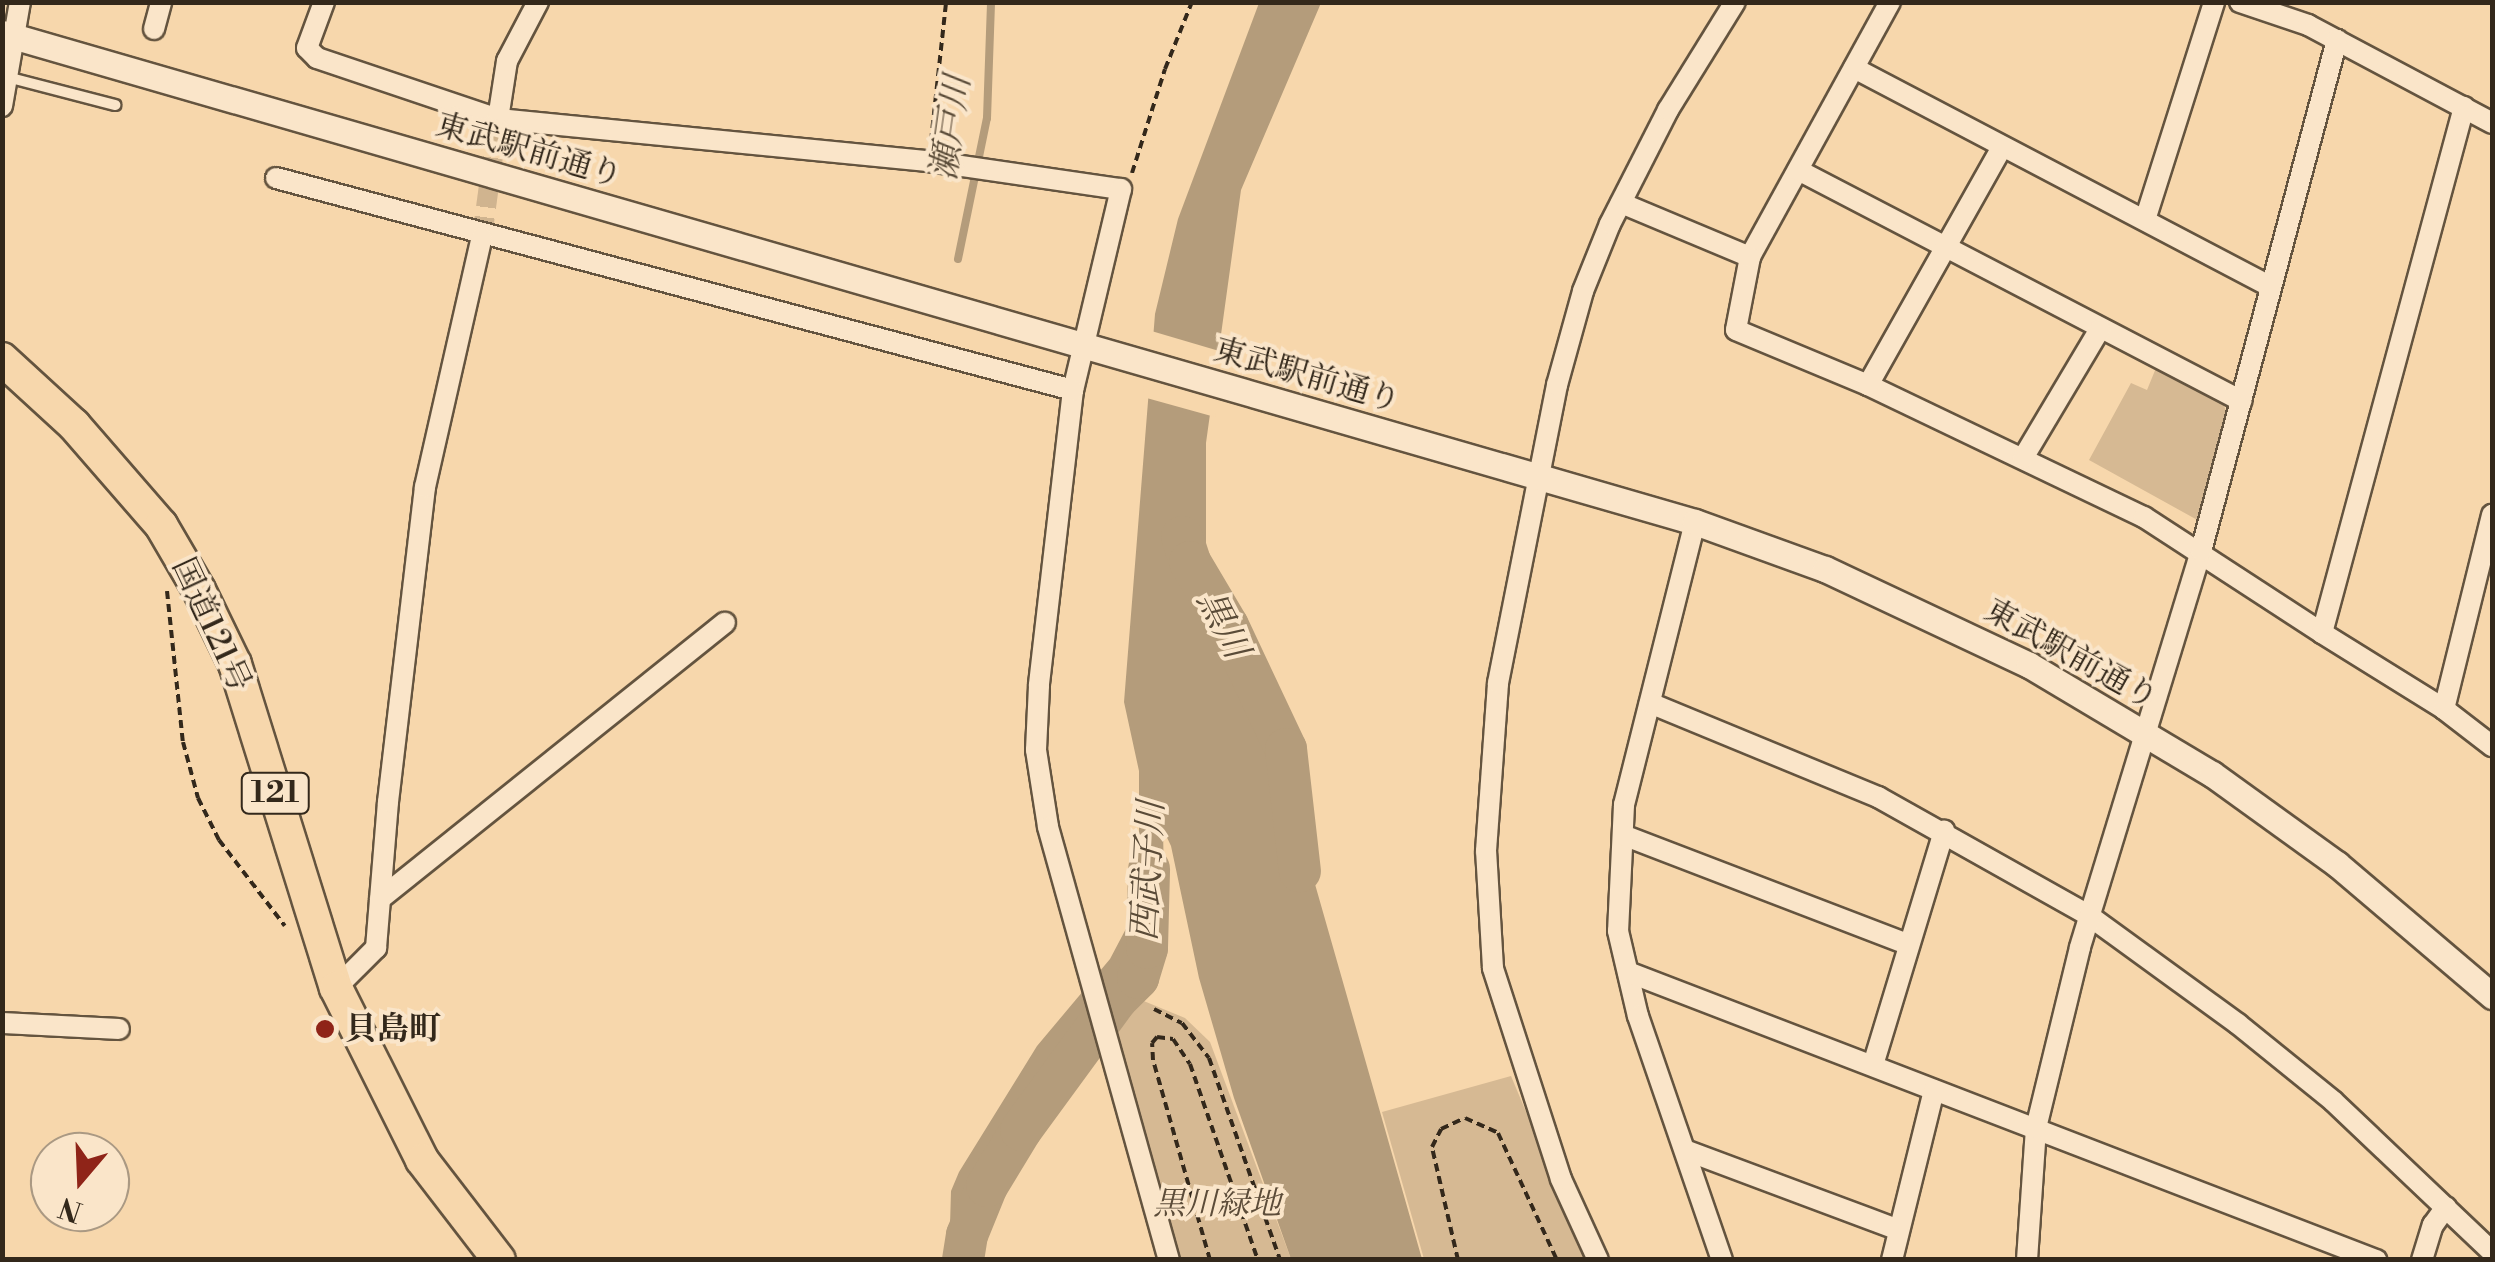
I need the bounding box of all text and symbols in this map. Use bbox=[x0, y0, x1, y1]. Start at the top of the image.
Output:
water label: 瀬戸川 bbox=[924, 73, 980, 183]
street label: 東武駅前通り bbox=[431, 106, 627, 196]
street label: 東武駅前通り bbox=[1209, 331, 1405, 421]
street label: 国道121号 bbox=[163, 552, 259, 698]
water label: 黒川 bbox=[1187, 584, 1257, 666]
street label: 東武駅前通り bbox=[1978, 592, 2164, 718]
road number: 121 bbox=[240, 768, 310, 818]
water label: 西武子川 bbox=[1124, 800, 1174, 942]
place label: 貝島町 bbox=[345, 1010, 441, 1048]
marker: 貝島町 bbox=[314, 1018, 336, 1040]
north arrow bbox=[30, 1132, 130, 1232]
park label: 黒川緑地 bbox=[1153, 1185, 1281, 1223]
text: N bbox=[55, 1189, 87, 1229]

